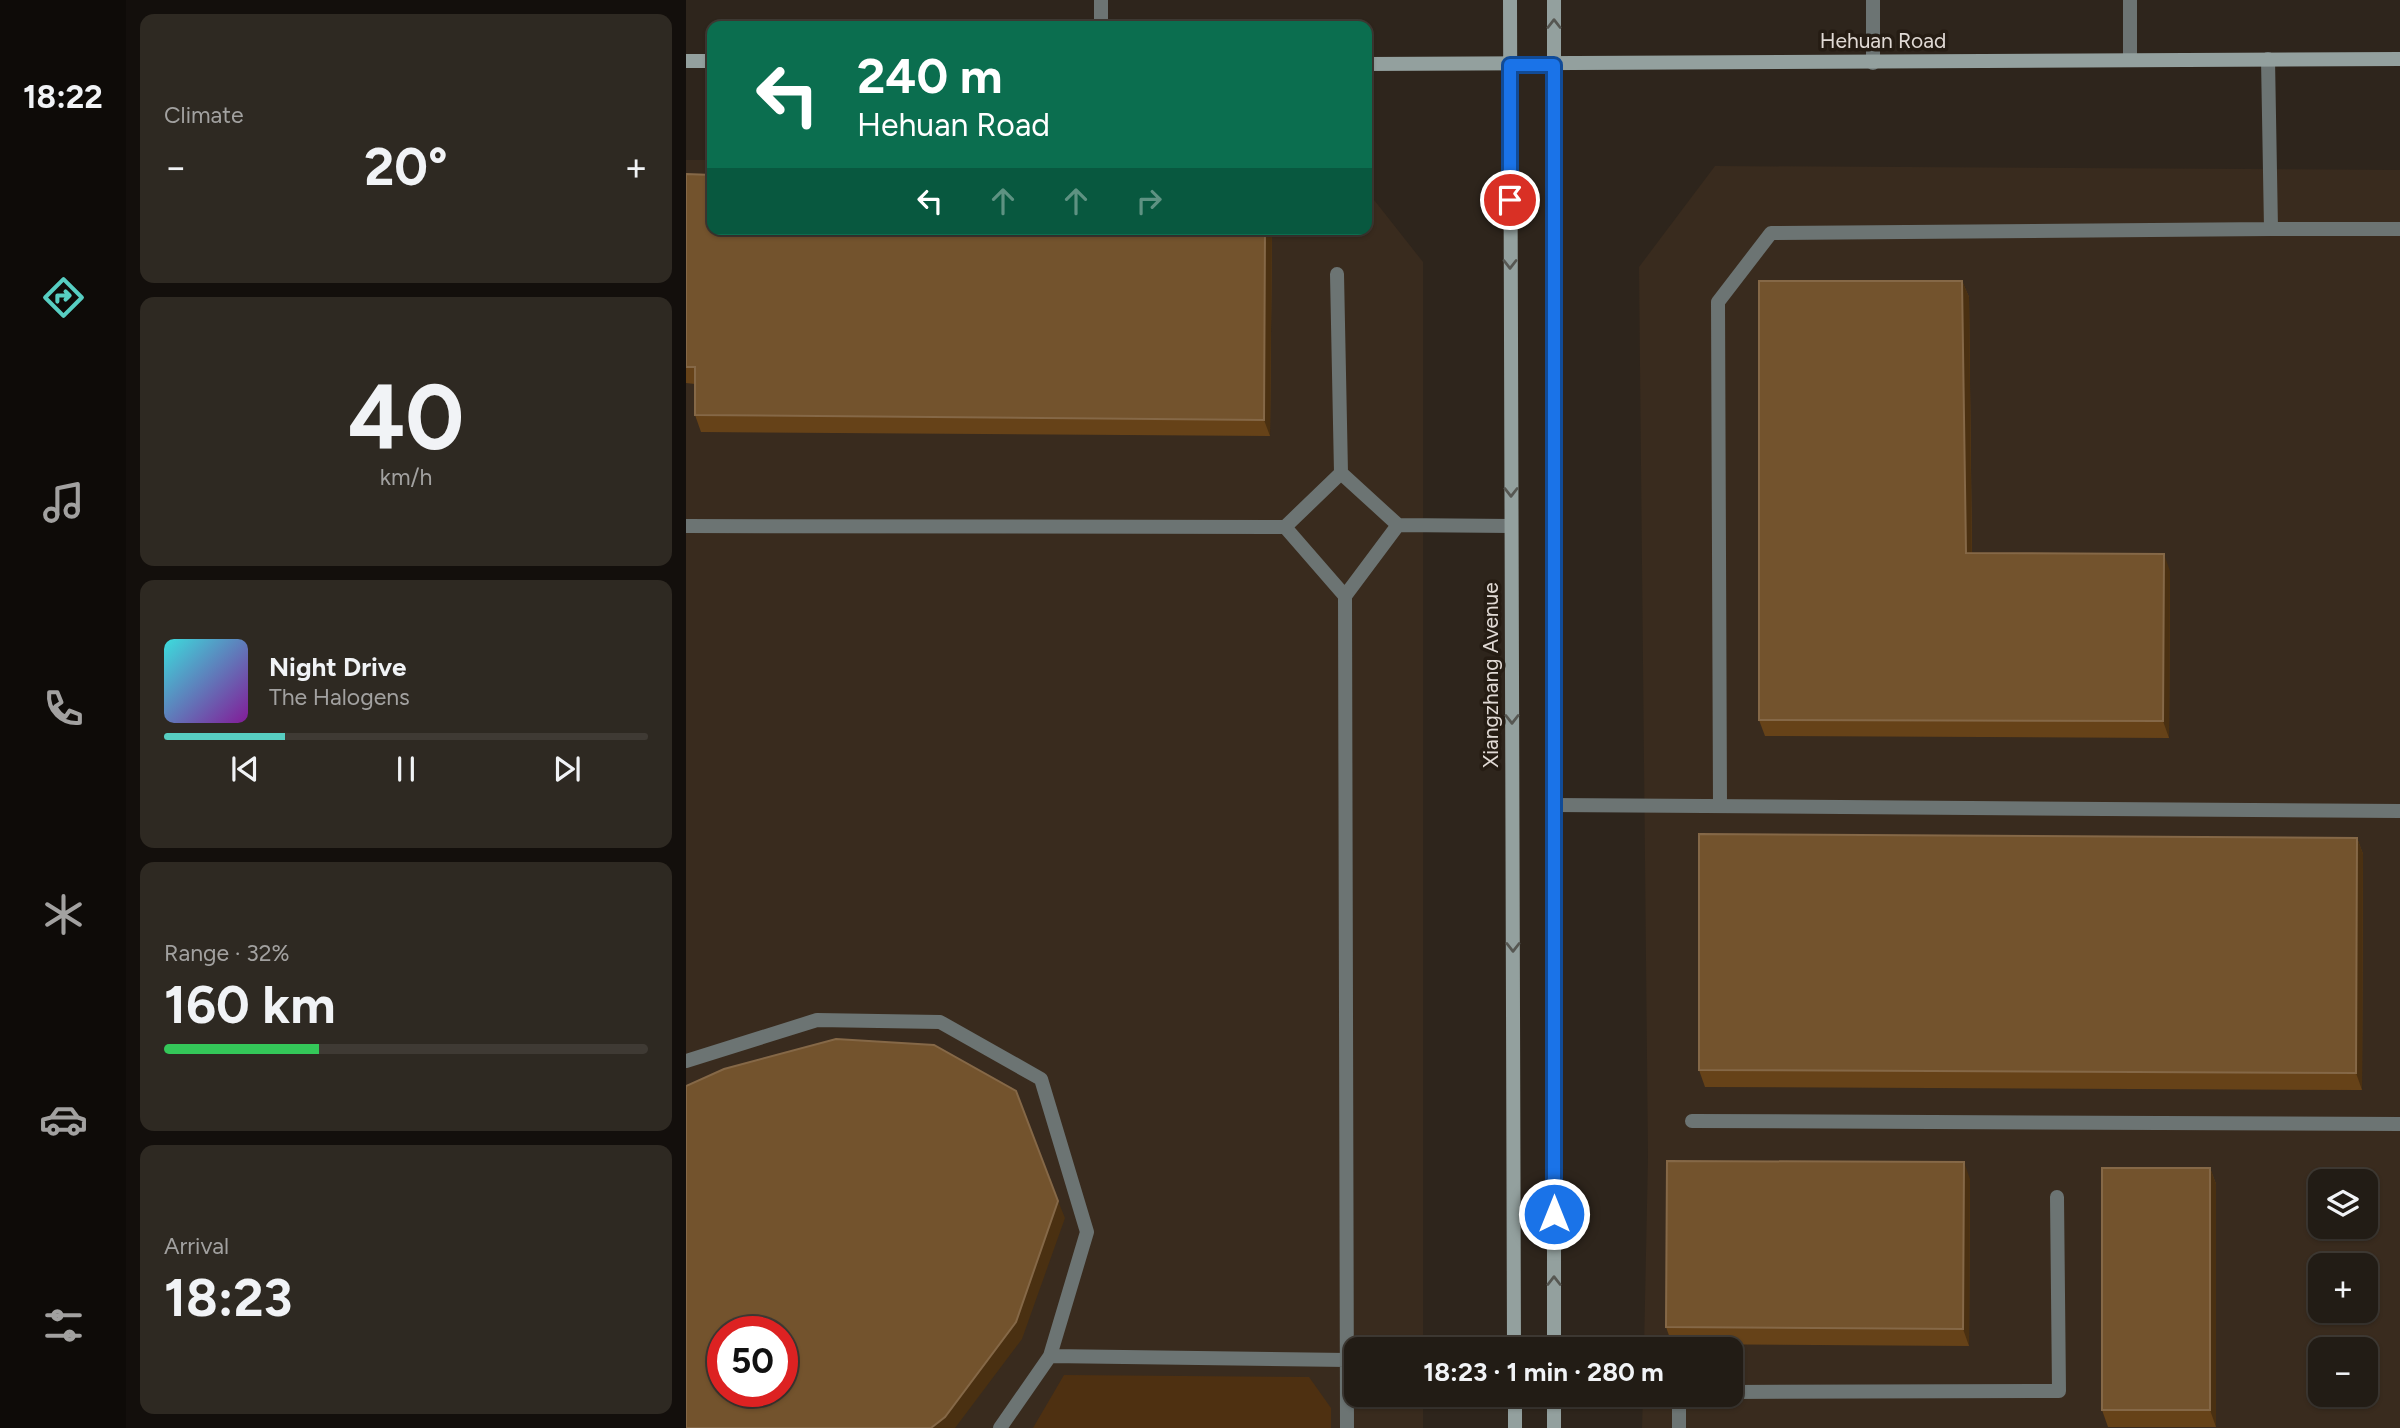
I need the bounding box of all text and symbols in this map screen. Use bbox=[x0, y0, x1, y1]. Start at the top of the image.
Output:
one-way arrow bbox=[1546, 19, 1562, 29]
street label: Hehuan Road bbox=[1820, 28, 1946, 53]
text: 240 m bbox=[857, 46, 1003, 105]
icon: left bbox=[742, 49, 833, 140]
text: 18:22 bbox=[23, 78, 103, 116]
text: Climate bbox=[164, 101, 243, 129]
text: Hehuan Road bbox=[857, 106, 1050, 144]
text: 20° bbox=[364, 136, 448, 198]
text: − bbox=[164, 144, 188, 190]
text: + bbox=[624, 144, 648, 190]
pin bbox=[1480, 170, 1540, 230]
icon: arrive bbox=[1491, 181, 1529, 219]
icon: left bbox=[911, 182, 949, 220]
icon: ahead bbox=[984, 182, 1022, 220]
icon: ahead bbox=[1057, 182, 1095, 220]
icon: right bbox=[1130, 182, 1168, 220]
one-way arrow bbox=[1502, 259, 1518, 270]
icon: directions bbox=[39, 273, 88, 322]
text: 40 bbox=[348, 363, 464, 472]
text: km/h bbox=[380, 463, 432, 491]
icon: music bbox=[39, 478, 88, 527]
one-way arrow bbox=[1503, 487, 1519, 497]
street label: Xiangzhang Avenue bbox=[1478, 582, 1503, 768]
text: Night Drive bbox=[269, 651, 406, 683]
text: The Halogens bbox=[269, 683, 410, 711]
icon: phone bbox=[39, 684, 88, 733]
one-way arrow bbox=[1504, 714, 1520, 725]
icon: previous bbox=[226, 750, 264, 788]
icon: pause bbox=[387, 750, 425, 788]
icon: next bbox=[548, 750, 586, 788]
icon: climate bbox=[39, 890, 88, 939]
text: Range · 32% bbox=[164, 939, 290, 967]
one-way arrow bbox=[1505, 942, 1521, 952]
text: 160 km bbox=[164, 974, 336, 1036]
icon: car bbox=[39, 1095, 88, 1144]
map controls bbox=[2308, 1169, 2378, 1407]
button: layers bbox=[2308, 1169, 2378, 1239]
position arrow bbox=[1517, 1177, 1591, 1251]
text: Arrival bbox=[164, 1232, 229, 1260]
button: + bbox=[2308, 1253, 2378, 1323]
text: 18:23 bbox=[164, 1267, 292, 1329]
one-way arrow bbox=[1546, 1275, 1562, 1286]
icon: filters bbox=[39, 1301, 88, 1350]
speed limit sign: 50 bbox=[707, 1316, 798, 1407]
button: − bbox=[2308, 1337, 2378, 1407]
text: 18:23 · 1 min · 280 m bbox=[1423, 1356, 1664, 1388]

